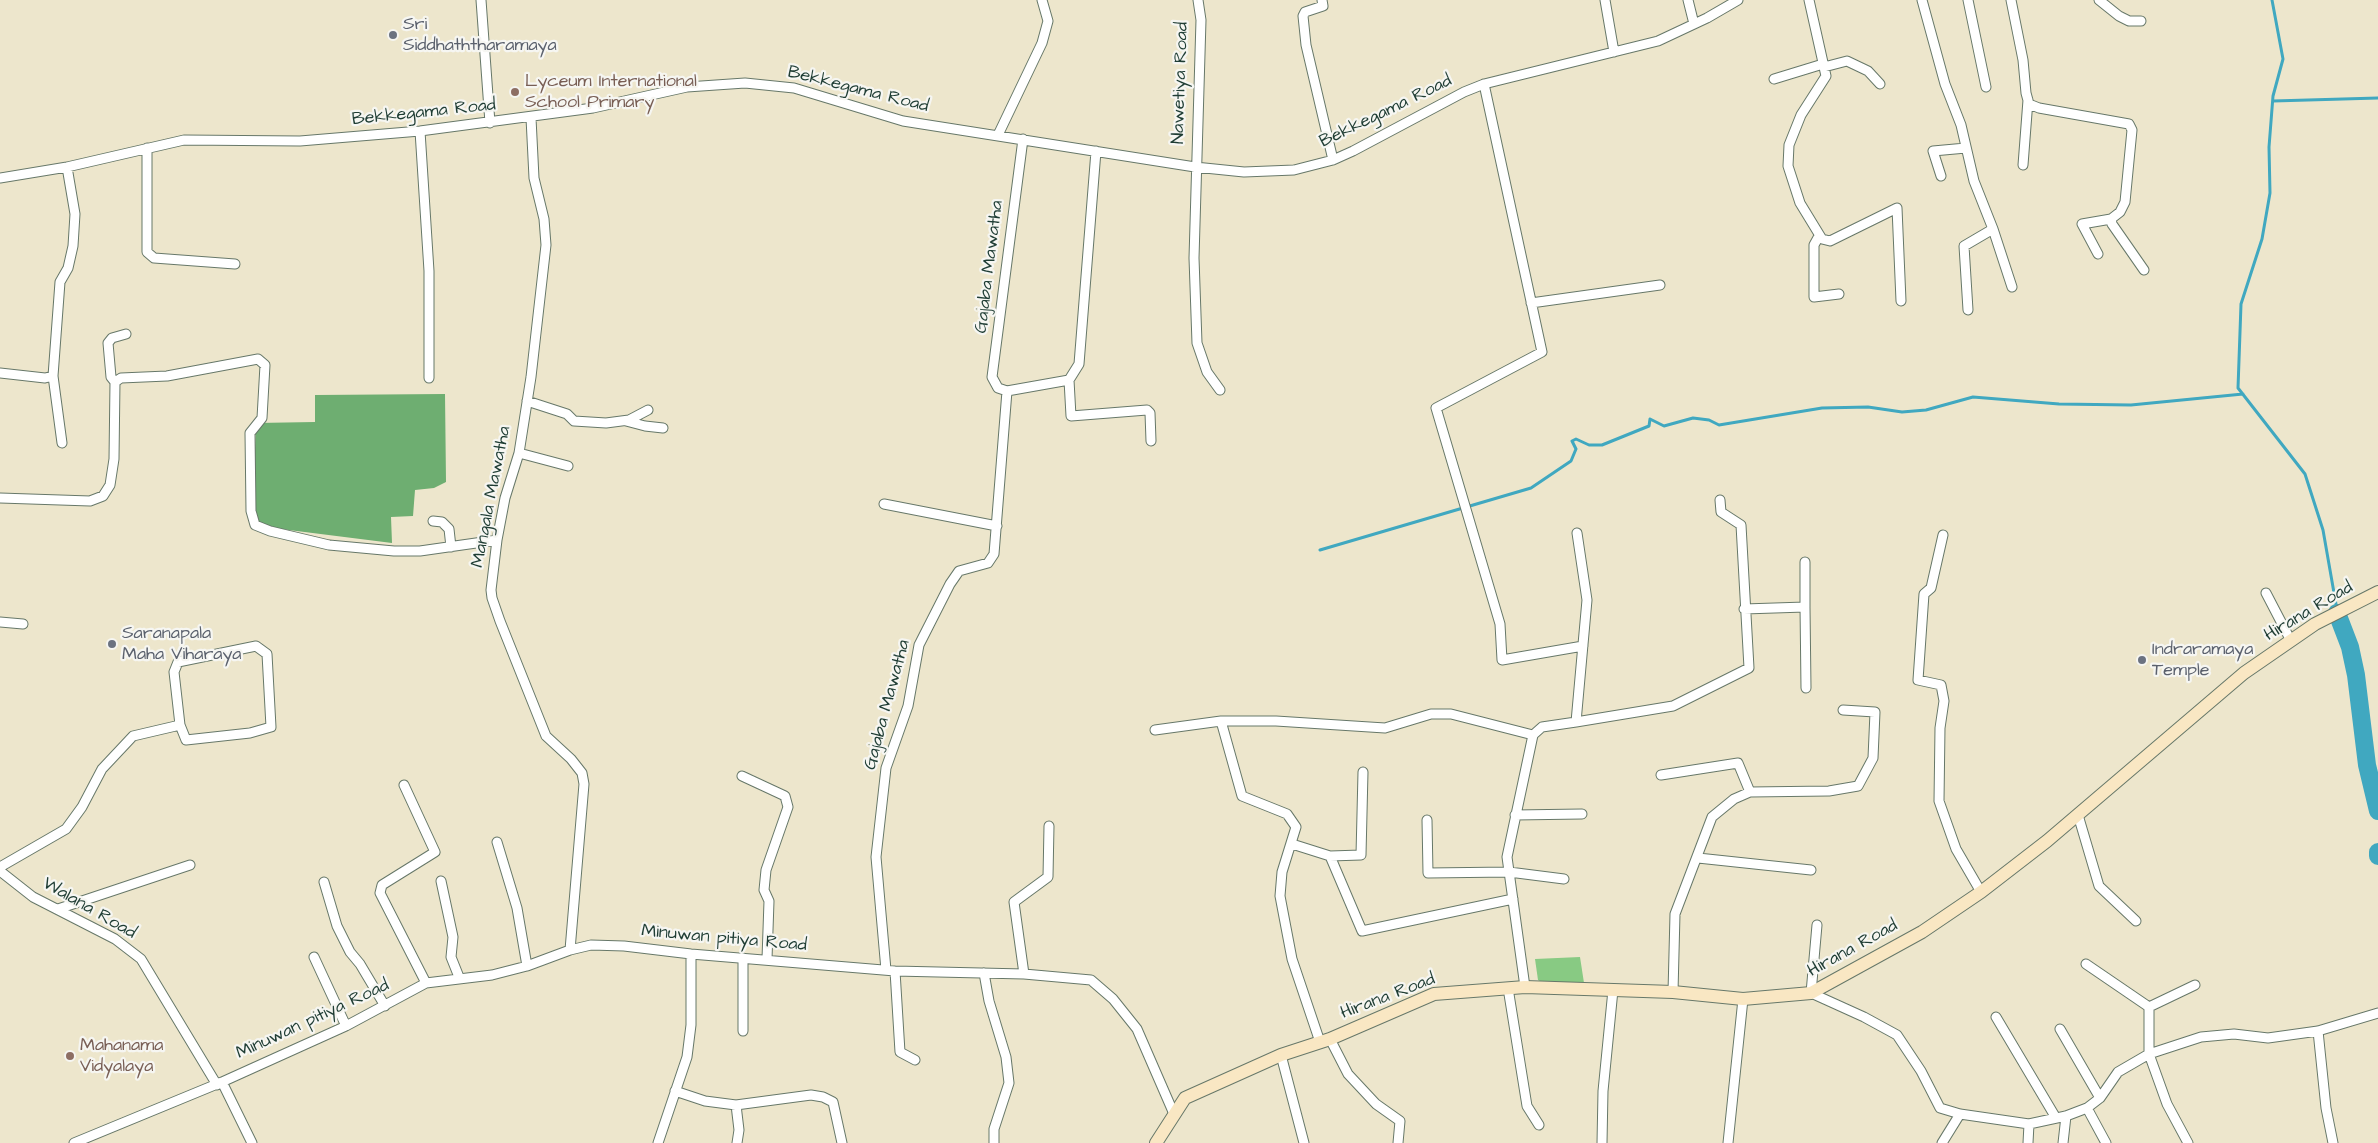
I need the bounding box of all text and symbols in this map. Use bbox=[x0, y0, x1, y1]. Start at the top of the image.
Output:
place label: Sri Siddhaththaramaya bbox=[403, 14, 557, 56]
street label: Nawetiya Road bbox=[1168, 21, 1194, 145]
marker: Sri Siddhaththaramaya bbox=[387, 29, 399, 41]
street label: Bekkegama Road bbox=[785, 62, 931, 118]
place label: Lyceum International School Primary bbox=[525, 71, 697, 114]
street label: Bekkegama Road bbox=[1316, 71, 1456, 153]
marker: Lyceum International School Primary bbox=[509, 86, 521, 98]
street label: Bekkegama Road bbox=[351, 95, 497, 131]
street label: Gajaba Mawatha bbox=[971, 199, 1009, 335]
street label: Mangala Mawatha bbox=[468, 424, 516, 570]
street label: Hirana Road bbox=[2261, 577, 2357, 647]
place label: Saranapala Maha Viharaya bbox=[122, 623, 242, 666]
marker: Saranapala Maha Viharaya bbox=[106, 638, 118, 650]
street label: Gajaba Mawatha bbox=[860, 638, 916, 772]
place label: Indraramaya Temple bbox=[2152, 639, 2253, 682]
marker: Indraramaya Temple bbox=[2136, 654, 2148, 666]
street label: Walana Road bbox=[38, 873, 140, 945]
street label: Hirana Road bbox=[1804, 915, 1902, 983]
street label: Minuwan pitiya Road bbox=[640, 921, 808, 957]
street label: Hirana Road bbox=[1338, 969, 1438, 1025]
street label: Minuwan pitiya Road bbox=[233, 975, 393, 1065]
place label: Mahanama Vidyalaya bbox=[80, 1035, 163, 1078]
marker: Mahanama Vidyalaya bbox=[64, 1050, 76, 1062]

